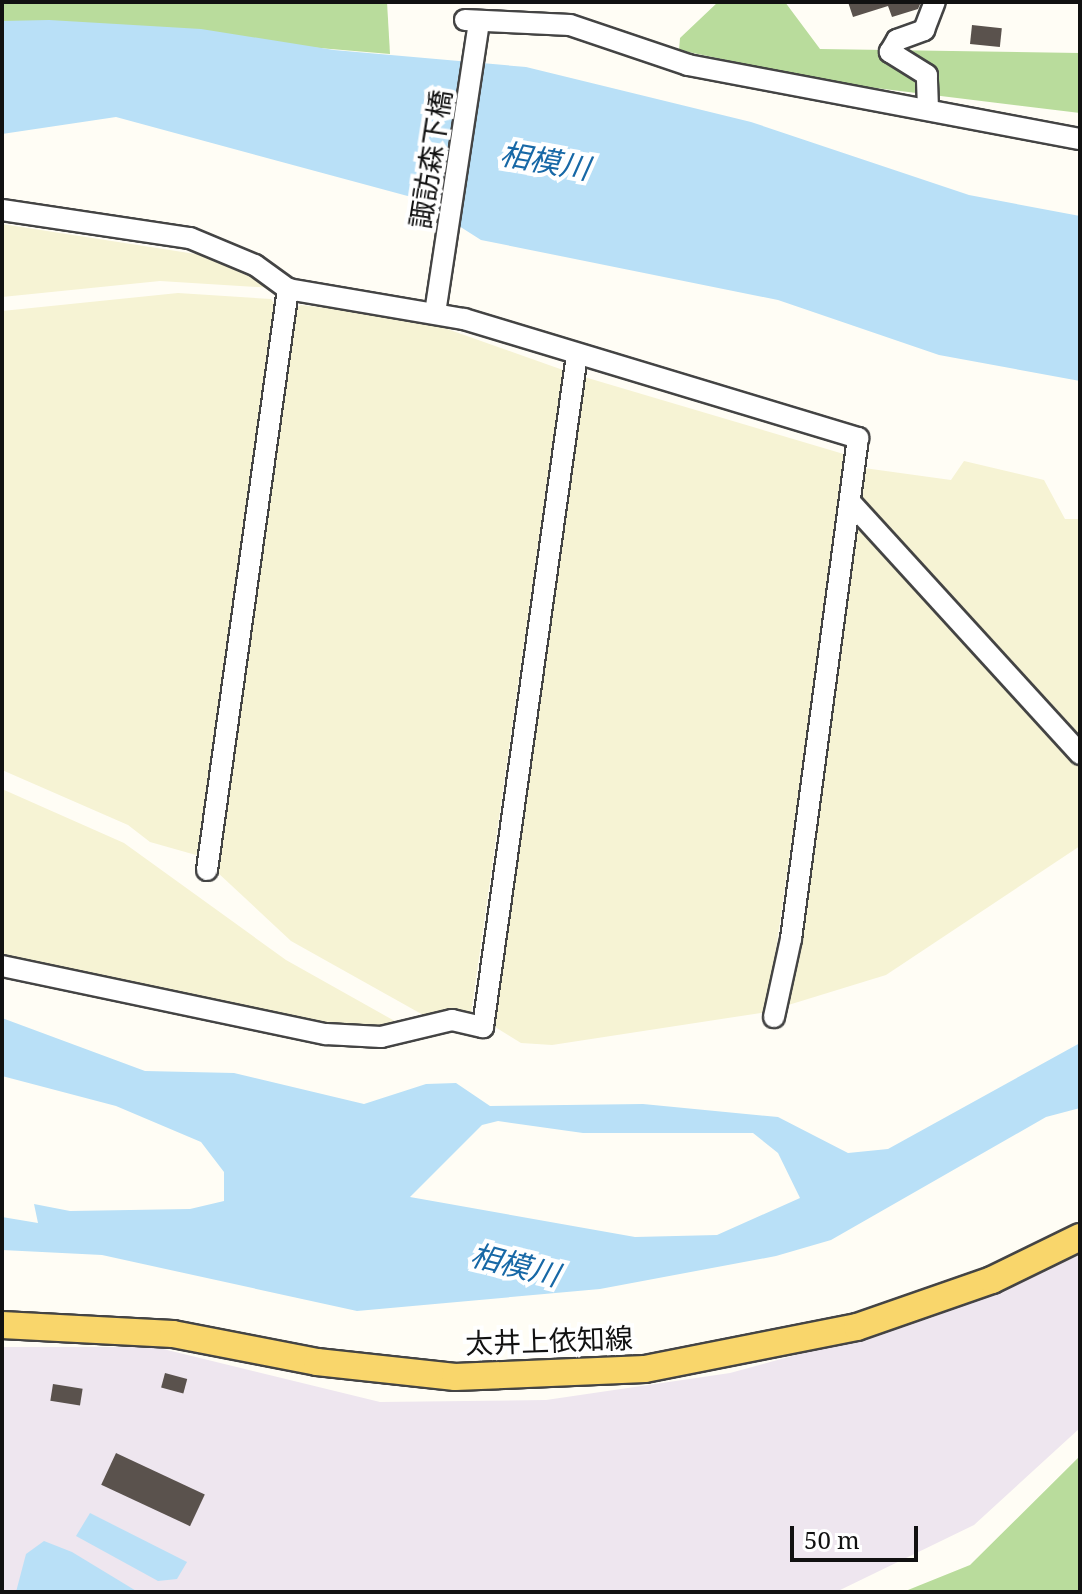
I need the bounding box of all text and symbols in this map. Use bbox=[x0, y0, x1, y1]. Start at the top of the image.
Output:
street label: 諏訪森下橋 bbox=[402, 87, 458, 231]
water label: 相模川 bbox=[498, 135, 592, 187]
water label: 相模川 bbox=[467, 1237, 563, 1293]
street label: 太井上依知線 bbox=[464, 1320, 634, 1360]
scale bar bbox=[794, 1510, 922, 1560]
text: 50 m bbox=[804, 1523, 860, 1556]

